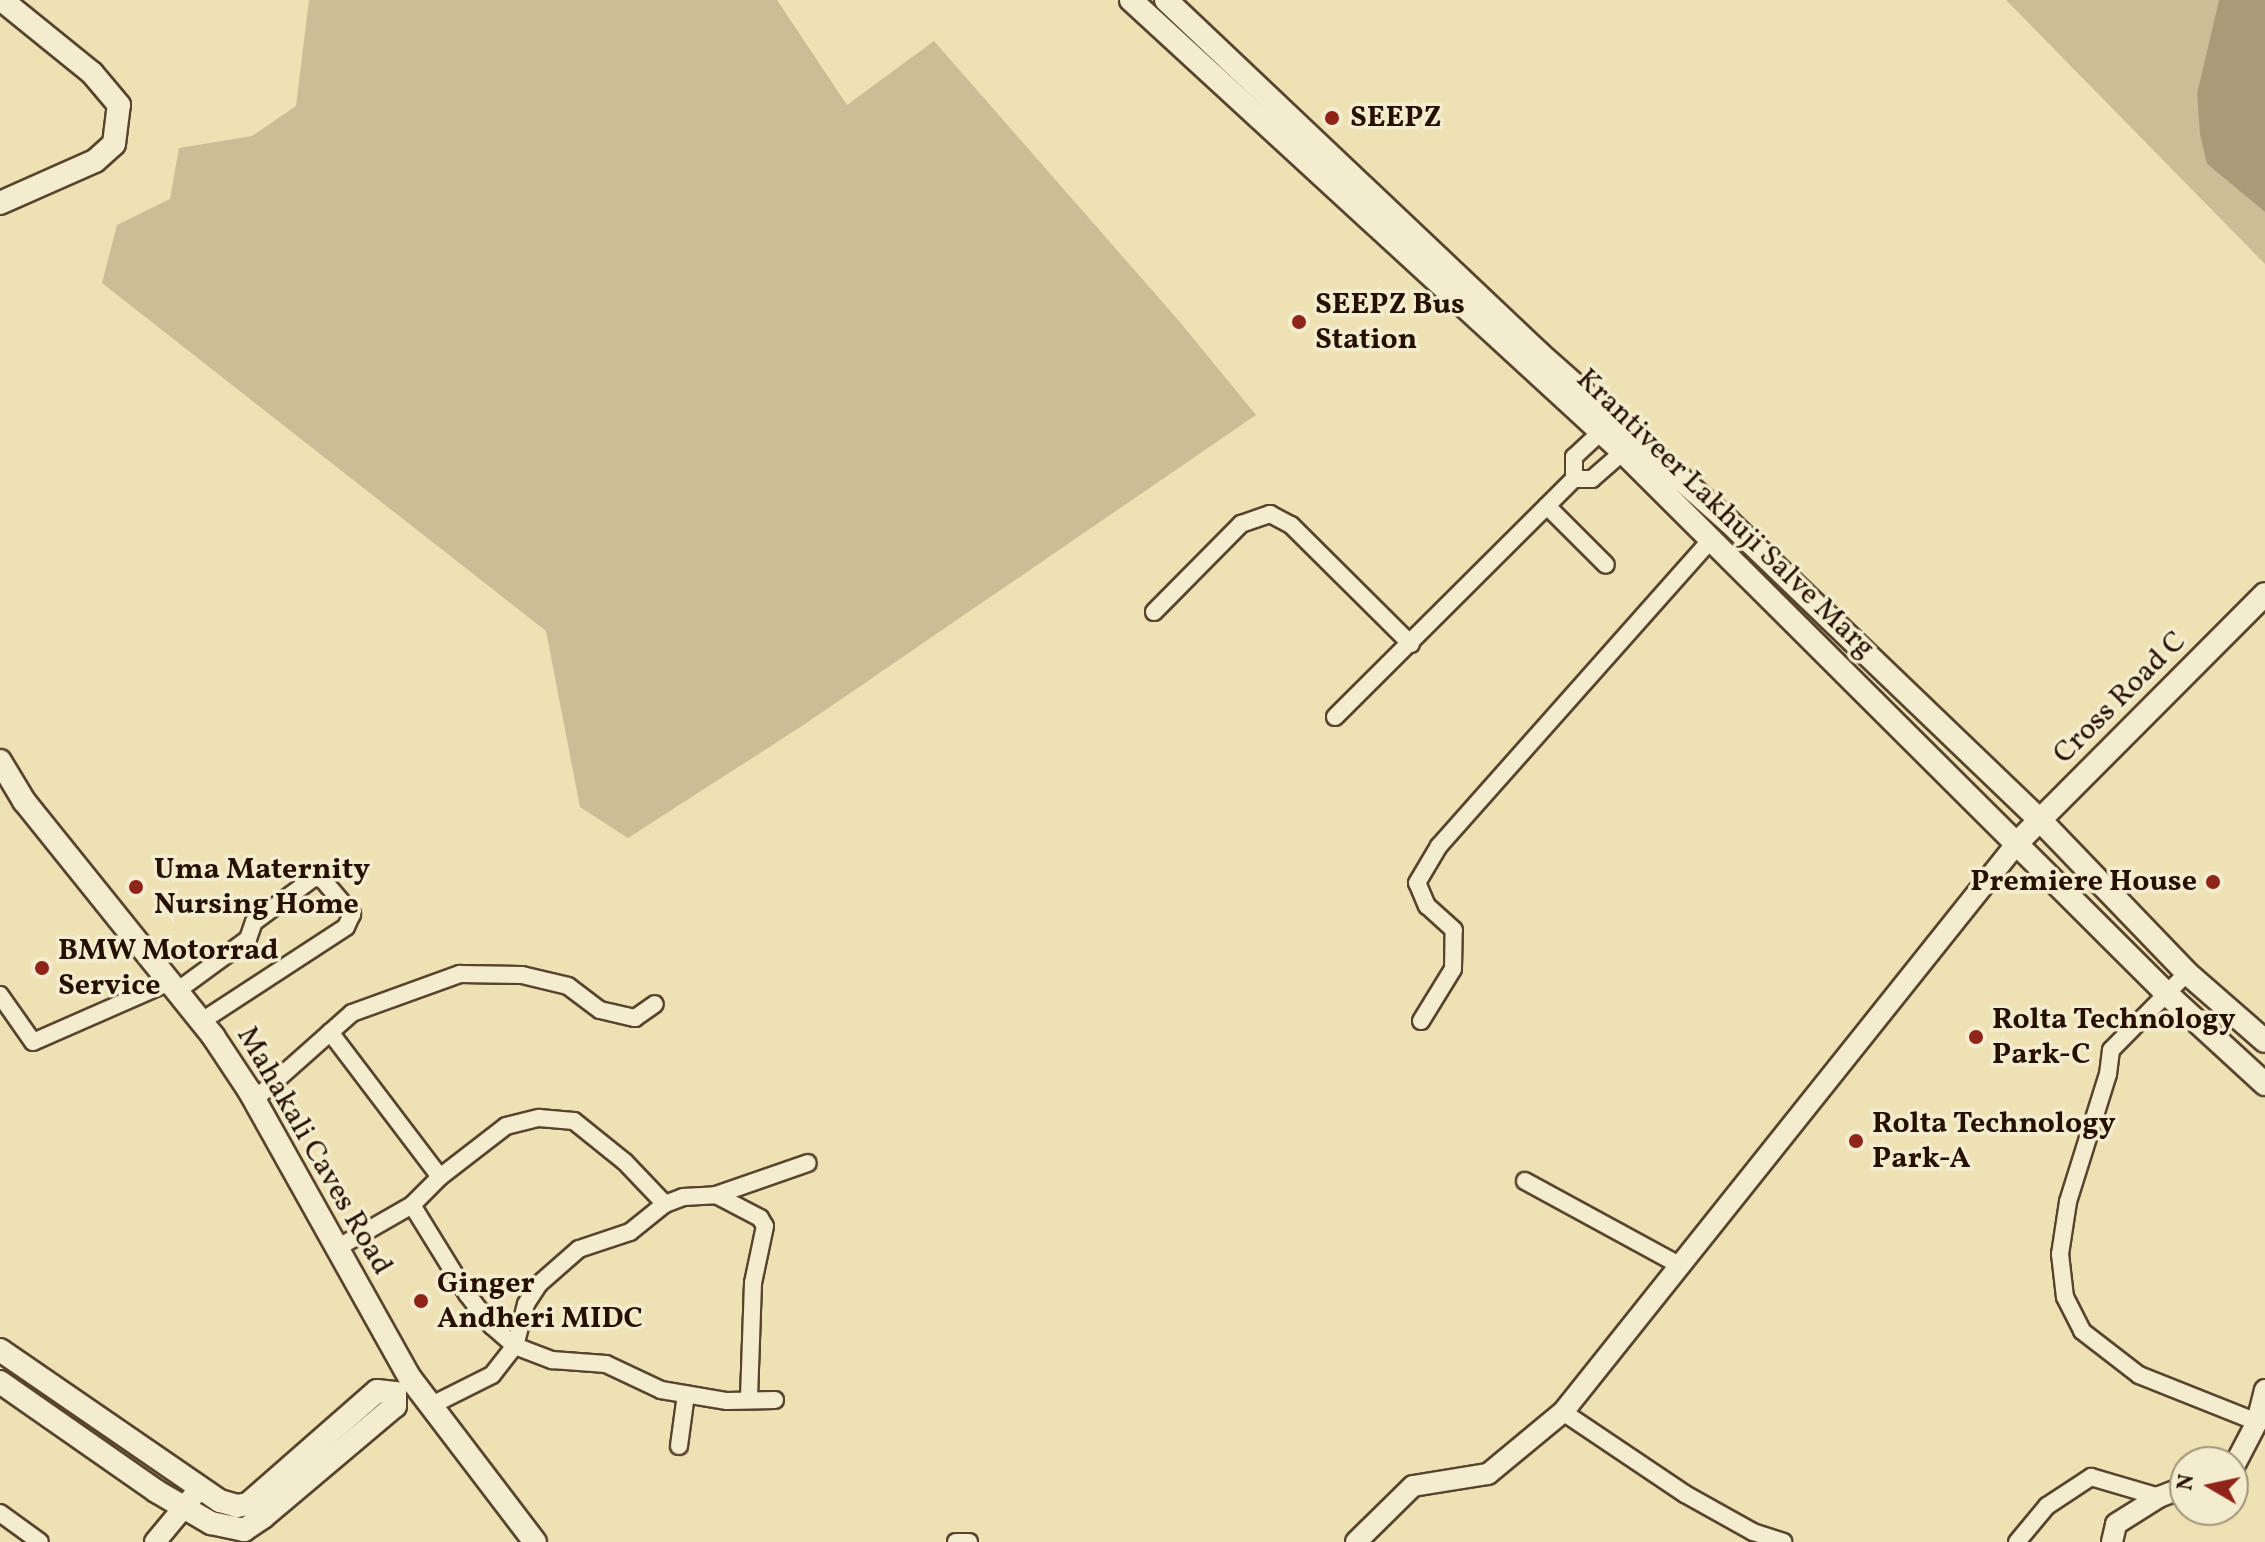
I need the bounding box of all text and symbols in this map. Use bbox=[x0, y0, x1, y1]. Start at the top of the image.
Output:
place label: SEEPZ bbox=[1350, 100, 1442, 136]
marker: SEEPZ bbox=[1321, 107, 1343, 129]
place label: SEEPZ Bus Station bbox=[1315, 287, 1465, 358]
marker: SEEPZ Bus Station bbox=[1290, 313, 1308, 331]
street label: Krantiveer Lakhuji Salve Marg bbox=[1568, 362, 1882, 666]
street label: Cross Road C bbox=[2046, 624, 2194, 772]
place label: Uma Maternity Nursing Home bbox=[154, 852, 370, 922]
place label: Premiere House bbox=[1970, 864, 2197, 900]
marker: Premiere House bbox=[2204, 873, 2222, 891]
marker: Uma Maternity Nursing Home bbox=[125, 876, 147, 898]
place label: BMW Motorrad Service bbox=[58, 933, 279, 1004]
marker: BMW Motorrad Service bbox=[33, 959, 51, 977]
place label: Rolta Technology Park-C bbox=[1992, 1002, 2236, 1072]
street label: Mahakali Caves Road bbox=[228, 1020, 400, 1282]
marker: Rolta Technology Park-C bbox=[1967, 1028, 1985, 1046]
place label: Rolta Technology Park-A bbox=[1872, 1106, 2116, 1176]
marker: Rolta Technology Park-A bbox=[1847, 1132, 1865, 1150]
place label: Ginger Andheri MIDC bbox=[437, 1266, 643, 1336]
marker: Ginger Andheri MIDC bbox=[412, 1292, 430, 1310]
north arrow bbox=[2169, 1446, 2249, 1526]
text: N bbox=[2170, 1472, 2203, 1493]

